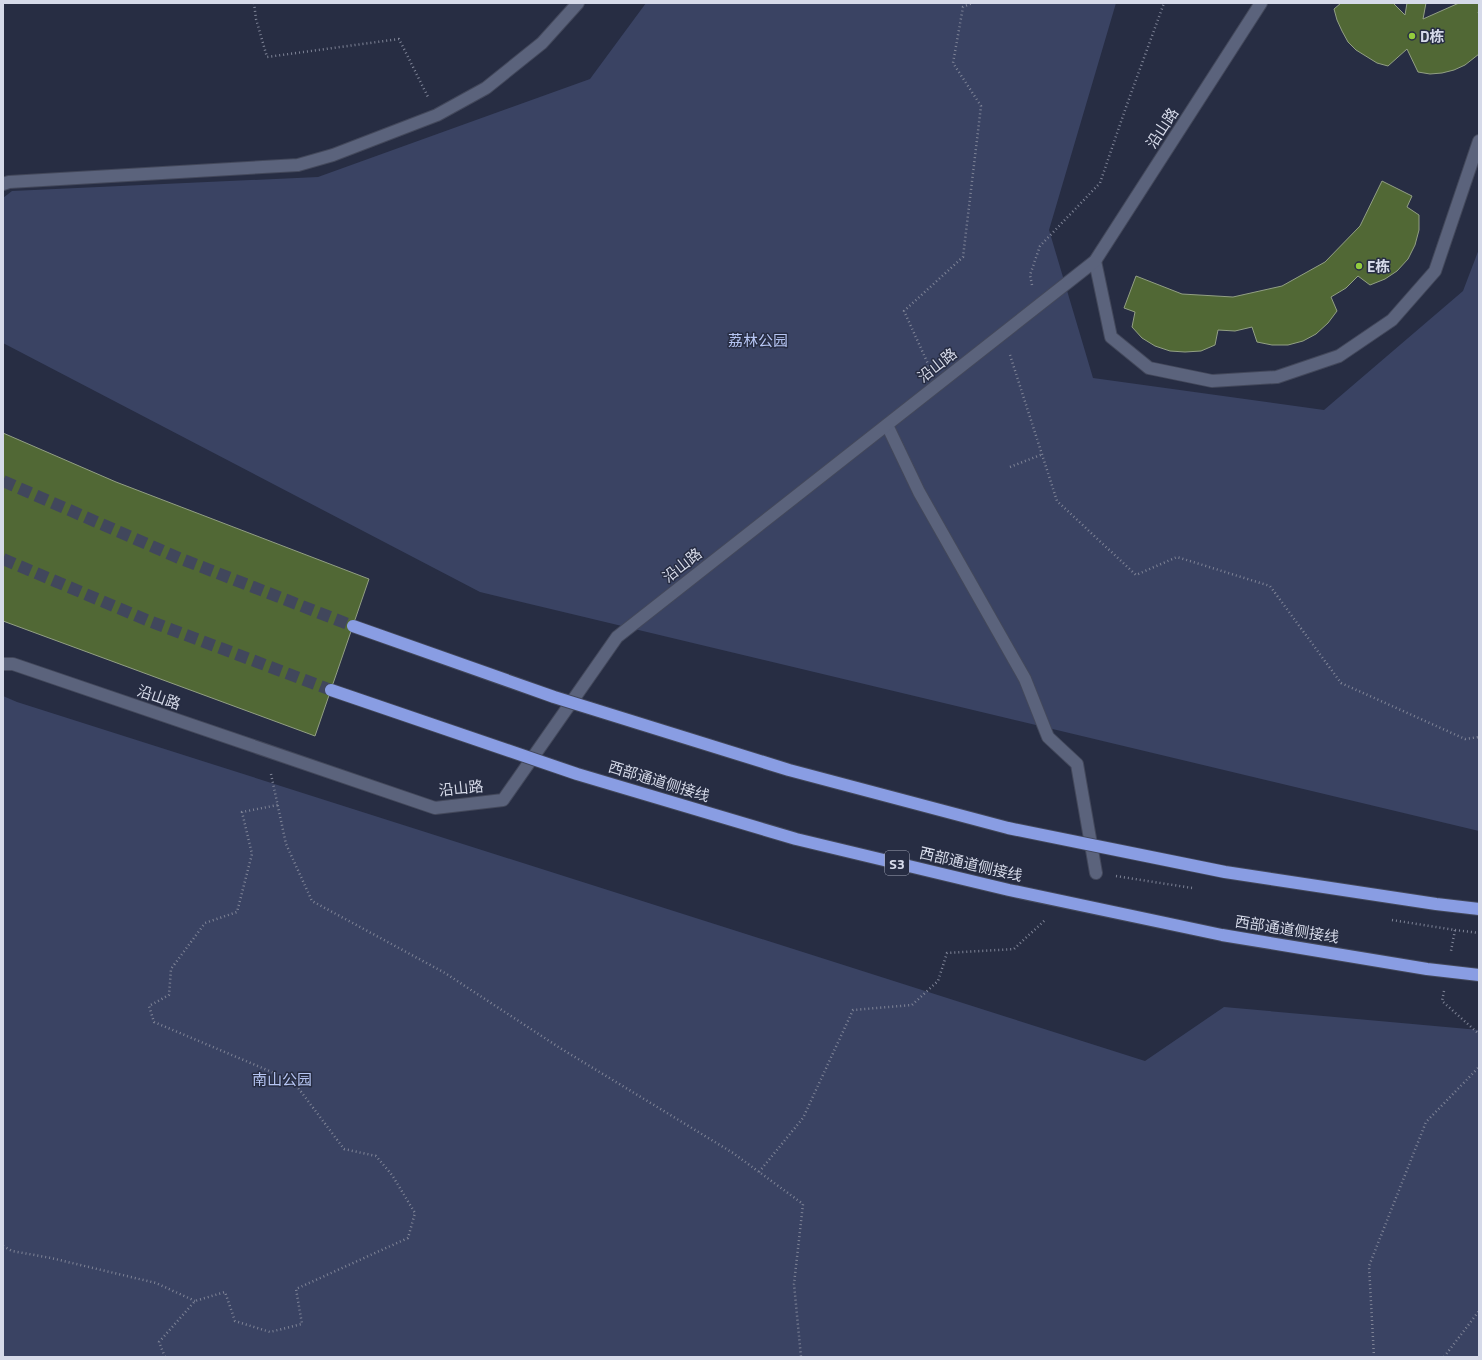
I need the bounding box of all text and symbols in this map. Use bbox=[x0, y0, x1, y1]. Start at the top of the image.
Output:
place label: D栋 bbox=[1420, 25, 1445, 48]
marker: D栋 bbox=[1407, 31, 1417, 41]
street label: 沿山路 bbox=[1140, 103, 1184, 153]
place label: E栋 bbox=[1367, 255, 1390, 278]
marker: E栋 bbox=[1354, 261, 1364, 271]
park label: 荔林公园 bbox=[728, 329, 788, 352]
street label: 沿山路 bbox=[912, 342, 962, 388]
street label: 沿山路 bbox=[657, 542, 707, 588]
street label: 沿山路 bbox=[134, 679, 184, 715]
street label: 西部通道侧接线 bbox=[605, 755, 713, 807]
street label: 沿山路 bbox=[437, 774, 485, 802]
street label: 西部通道侧接线 bbox=[917, 841, 1025, 887]
road number: S3 bbox=[885, 851, 909, 875]
street label: 西部通道侧接线 bbox=[1233, 909, 1341, 949]
park label: 南山公园 bbox=[252, 1068, 312, 1091]

